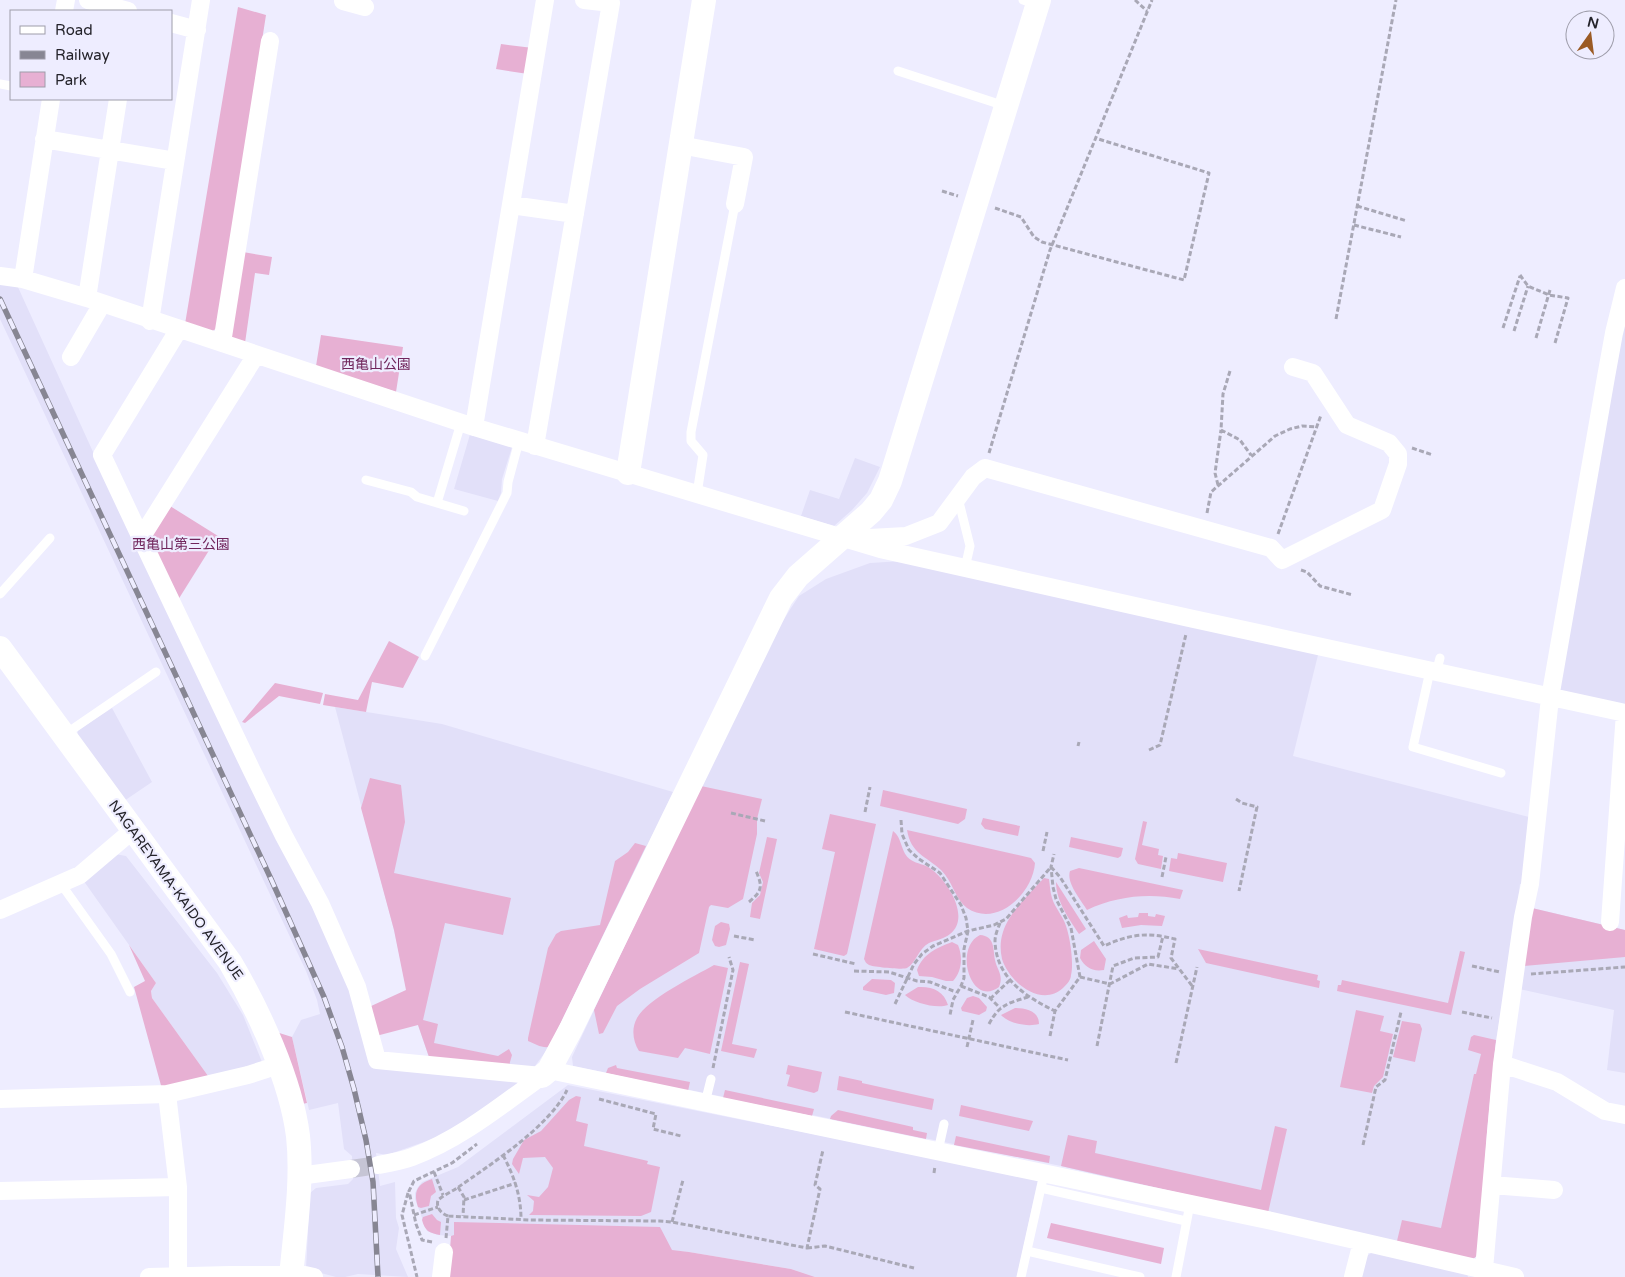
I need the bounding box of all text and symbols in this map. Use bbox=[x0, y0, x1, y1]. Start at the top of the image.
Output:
legend bbox=[10, 10, 172, 100]
north arrow bbox=[1565, 10, 1615, 60]
text: N bbox=[1586, 13, 1601, 32]
text: Road bbox=[55, 21, 93, 39]
text: Railway bbox=[55, 46, 110, 64]
text: Park bbox=[55, 71, 87, 89]
park label: 西亀山公園 bbox=[341, 356, 411, 373]
park label: 西亀山第三公園 bbox=[132, 536, 230, 553]
street label: NAGAREYAMA-KAIDO AVENUE bbox=[105, 797, 247, 983]

